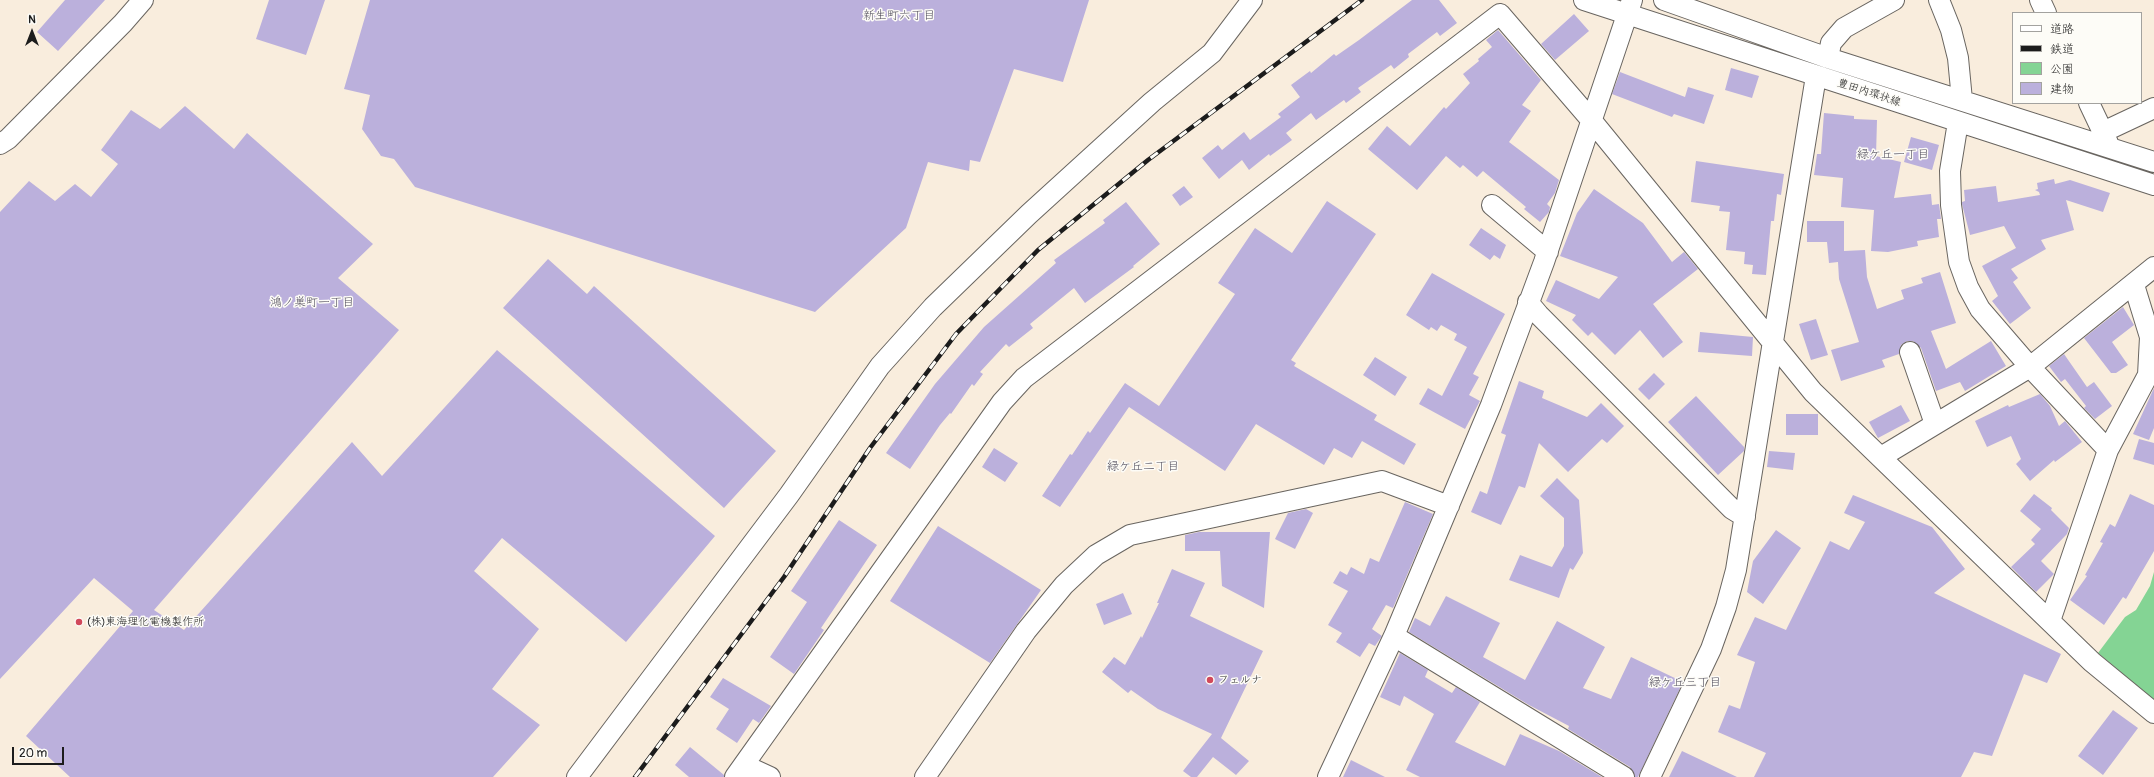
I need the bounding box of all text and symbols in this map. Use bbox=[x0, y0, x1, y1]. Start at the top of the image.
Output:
district label: 新生町六丁目 bbox=[863, 9, 935, 23]
north arrow bbox=[12, 12, 52, 52]
legend bbox=[2012, 12, 2142, 104]
text: N bbox=[28, 13, 36, 26]
text: 道路 bbox=[2050, 22, 2074, 37]
text: 鉄道 bbox=[2050, 42, 2074, 57]
text: 公園 bbox=[2050, 62, 2074, 77]
street label: 豊田内環状線 bbox=[1836, 77, 1902, 109]
text: 建物 bbox=[2050, 82, 2074, 97]
district label: 緑ケ丘一丁目 bbox=[1857, 148, 1929, 162]
district label: 鴻ノ巣町一丁目 bbox=[270, 296, 354, 310]
district label: 緑ケ丘二丁目 bbox=[1107, 460, 1179, 474]
place label: (株)東海理化電機製作所 bbox=[87, 615, 204, 629]
marker: (株)東海理化電機製作所 bbox=[74, 617, 84, 627]
place label: フェルナ bbox=[1218, 673, 1262, 687]
marker: フェルナ bbox=[1205, 675, 1215, 685]
district label: 緑ケ丘三丁目 bbox=[1649, 676, 1721, 690]
scale bar bbox=[14, 739, 66, 765]
text: 20 m bbox=[19, 746, 47, 761]

